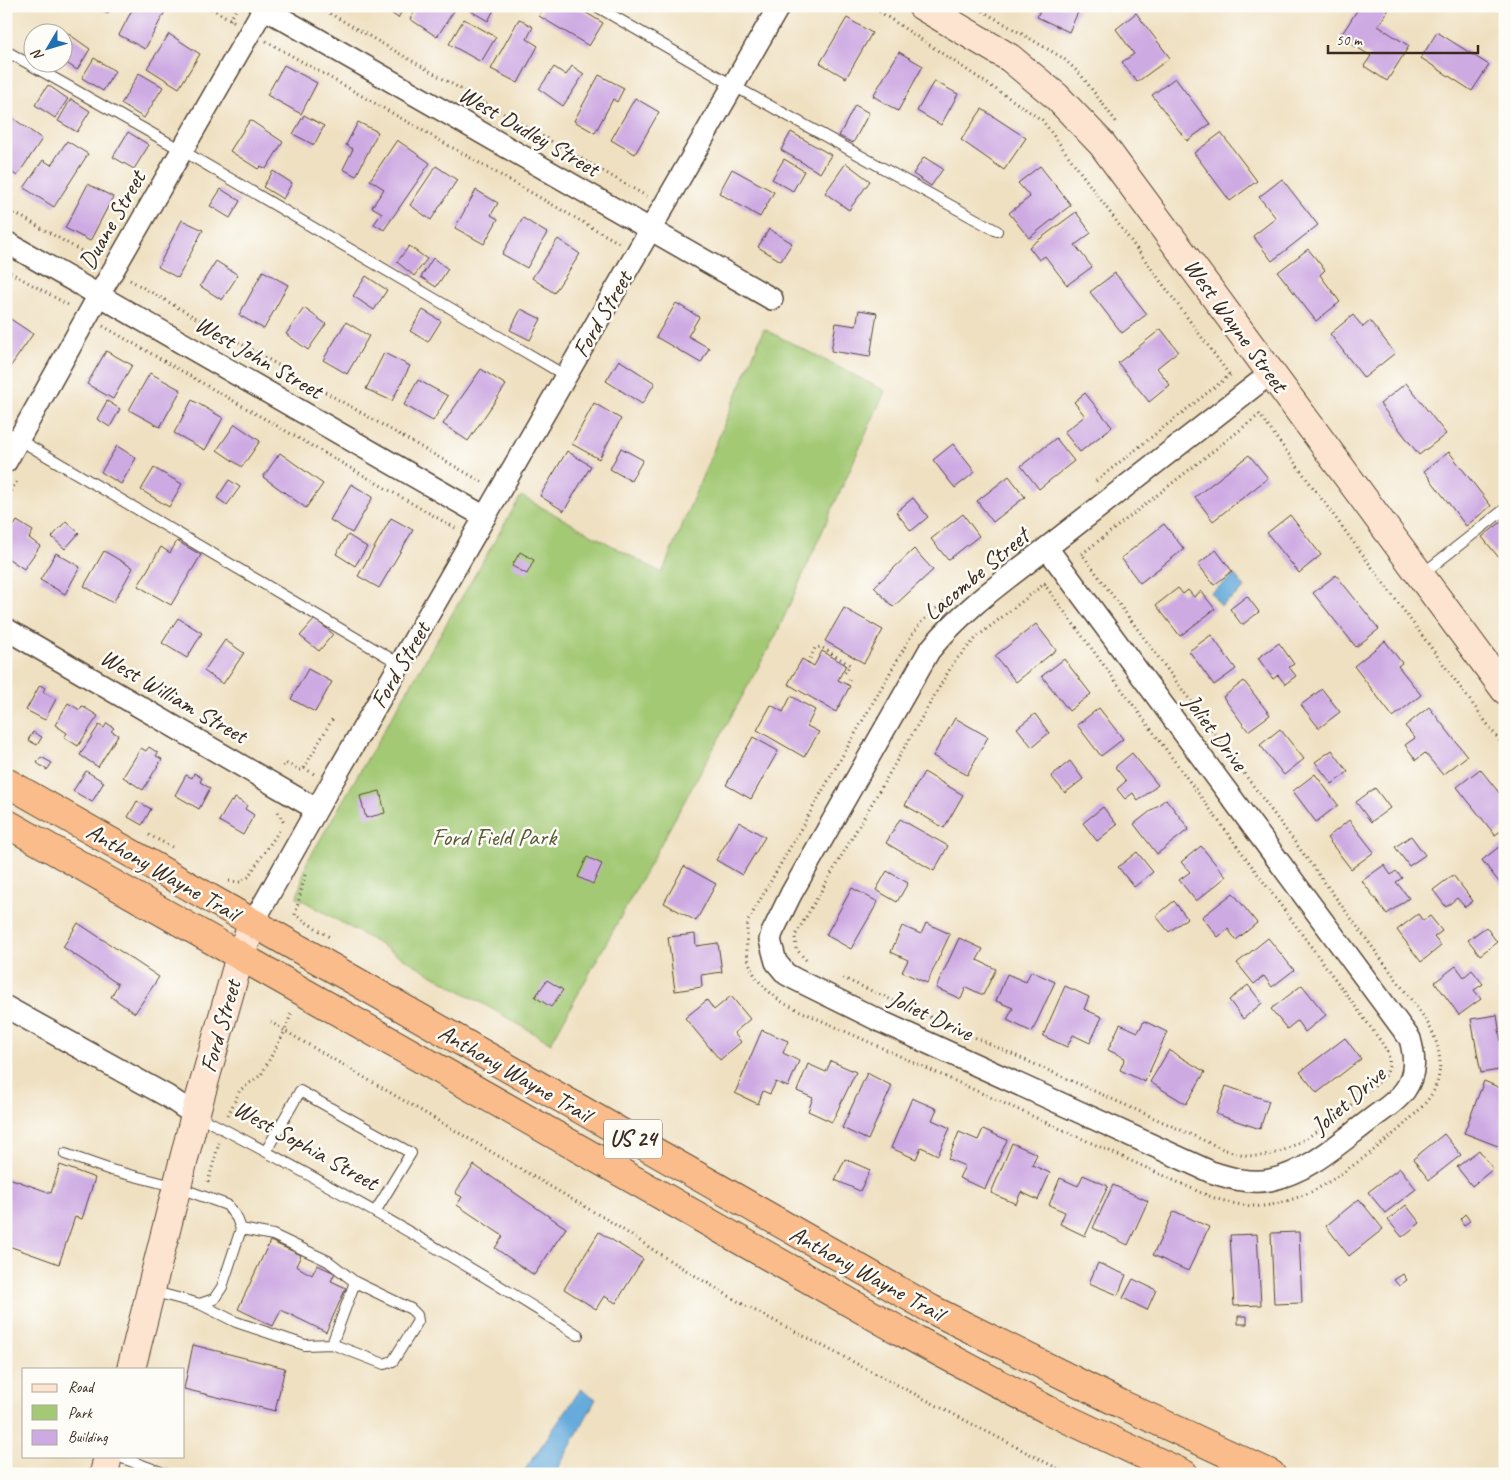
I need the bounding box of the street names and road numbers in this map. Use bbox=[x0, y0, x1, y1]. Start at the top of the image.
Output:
street label: West Dudley Street bbox=[453, 79, 606, 184]
street label: Duane Street bbox=[72, 164, 153, 275]
street label: West Wayne Street bbox=[1177, 252, 1296, 399]
street label: Ford Street bbox=[565, 264, 640, 362]
street label: West John Street bbox=[190, 309, 330, 406]
street label: Lacombe Street bbox=[917, 519, 1037, 627]
street label: Ford Street bbox=[363, 615, 438, 713]
street label: West William Street bbox=[95, 642, 254, 751]
street label: Joliet Drive bbox=[1177, 687, 1256, 778]
street label: Anthony Wayne Trail bbox=[81, 816, 248, 930]
street label: Ford Street bbox=[193, 974, 248, 1076]
street label: Joliet Drive bbox=[884, 982, 980, 1048]
street label: Anthony Wayne Trail bbox=[433, 1017, 600, 1131]
street label: Joliet Drive bbox=[1304, 1058, 1393, 1141]
street label: West Sophia Street bbox=[229, 1093, 385, 1198]
road number: US 24 bbox=[604, 1120, 662, 1158]
street label: Anthony Wayne Trail bbox=[785, 1218, 953, 1330]

